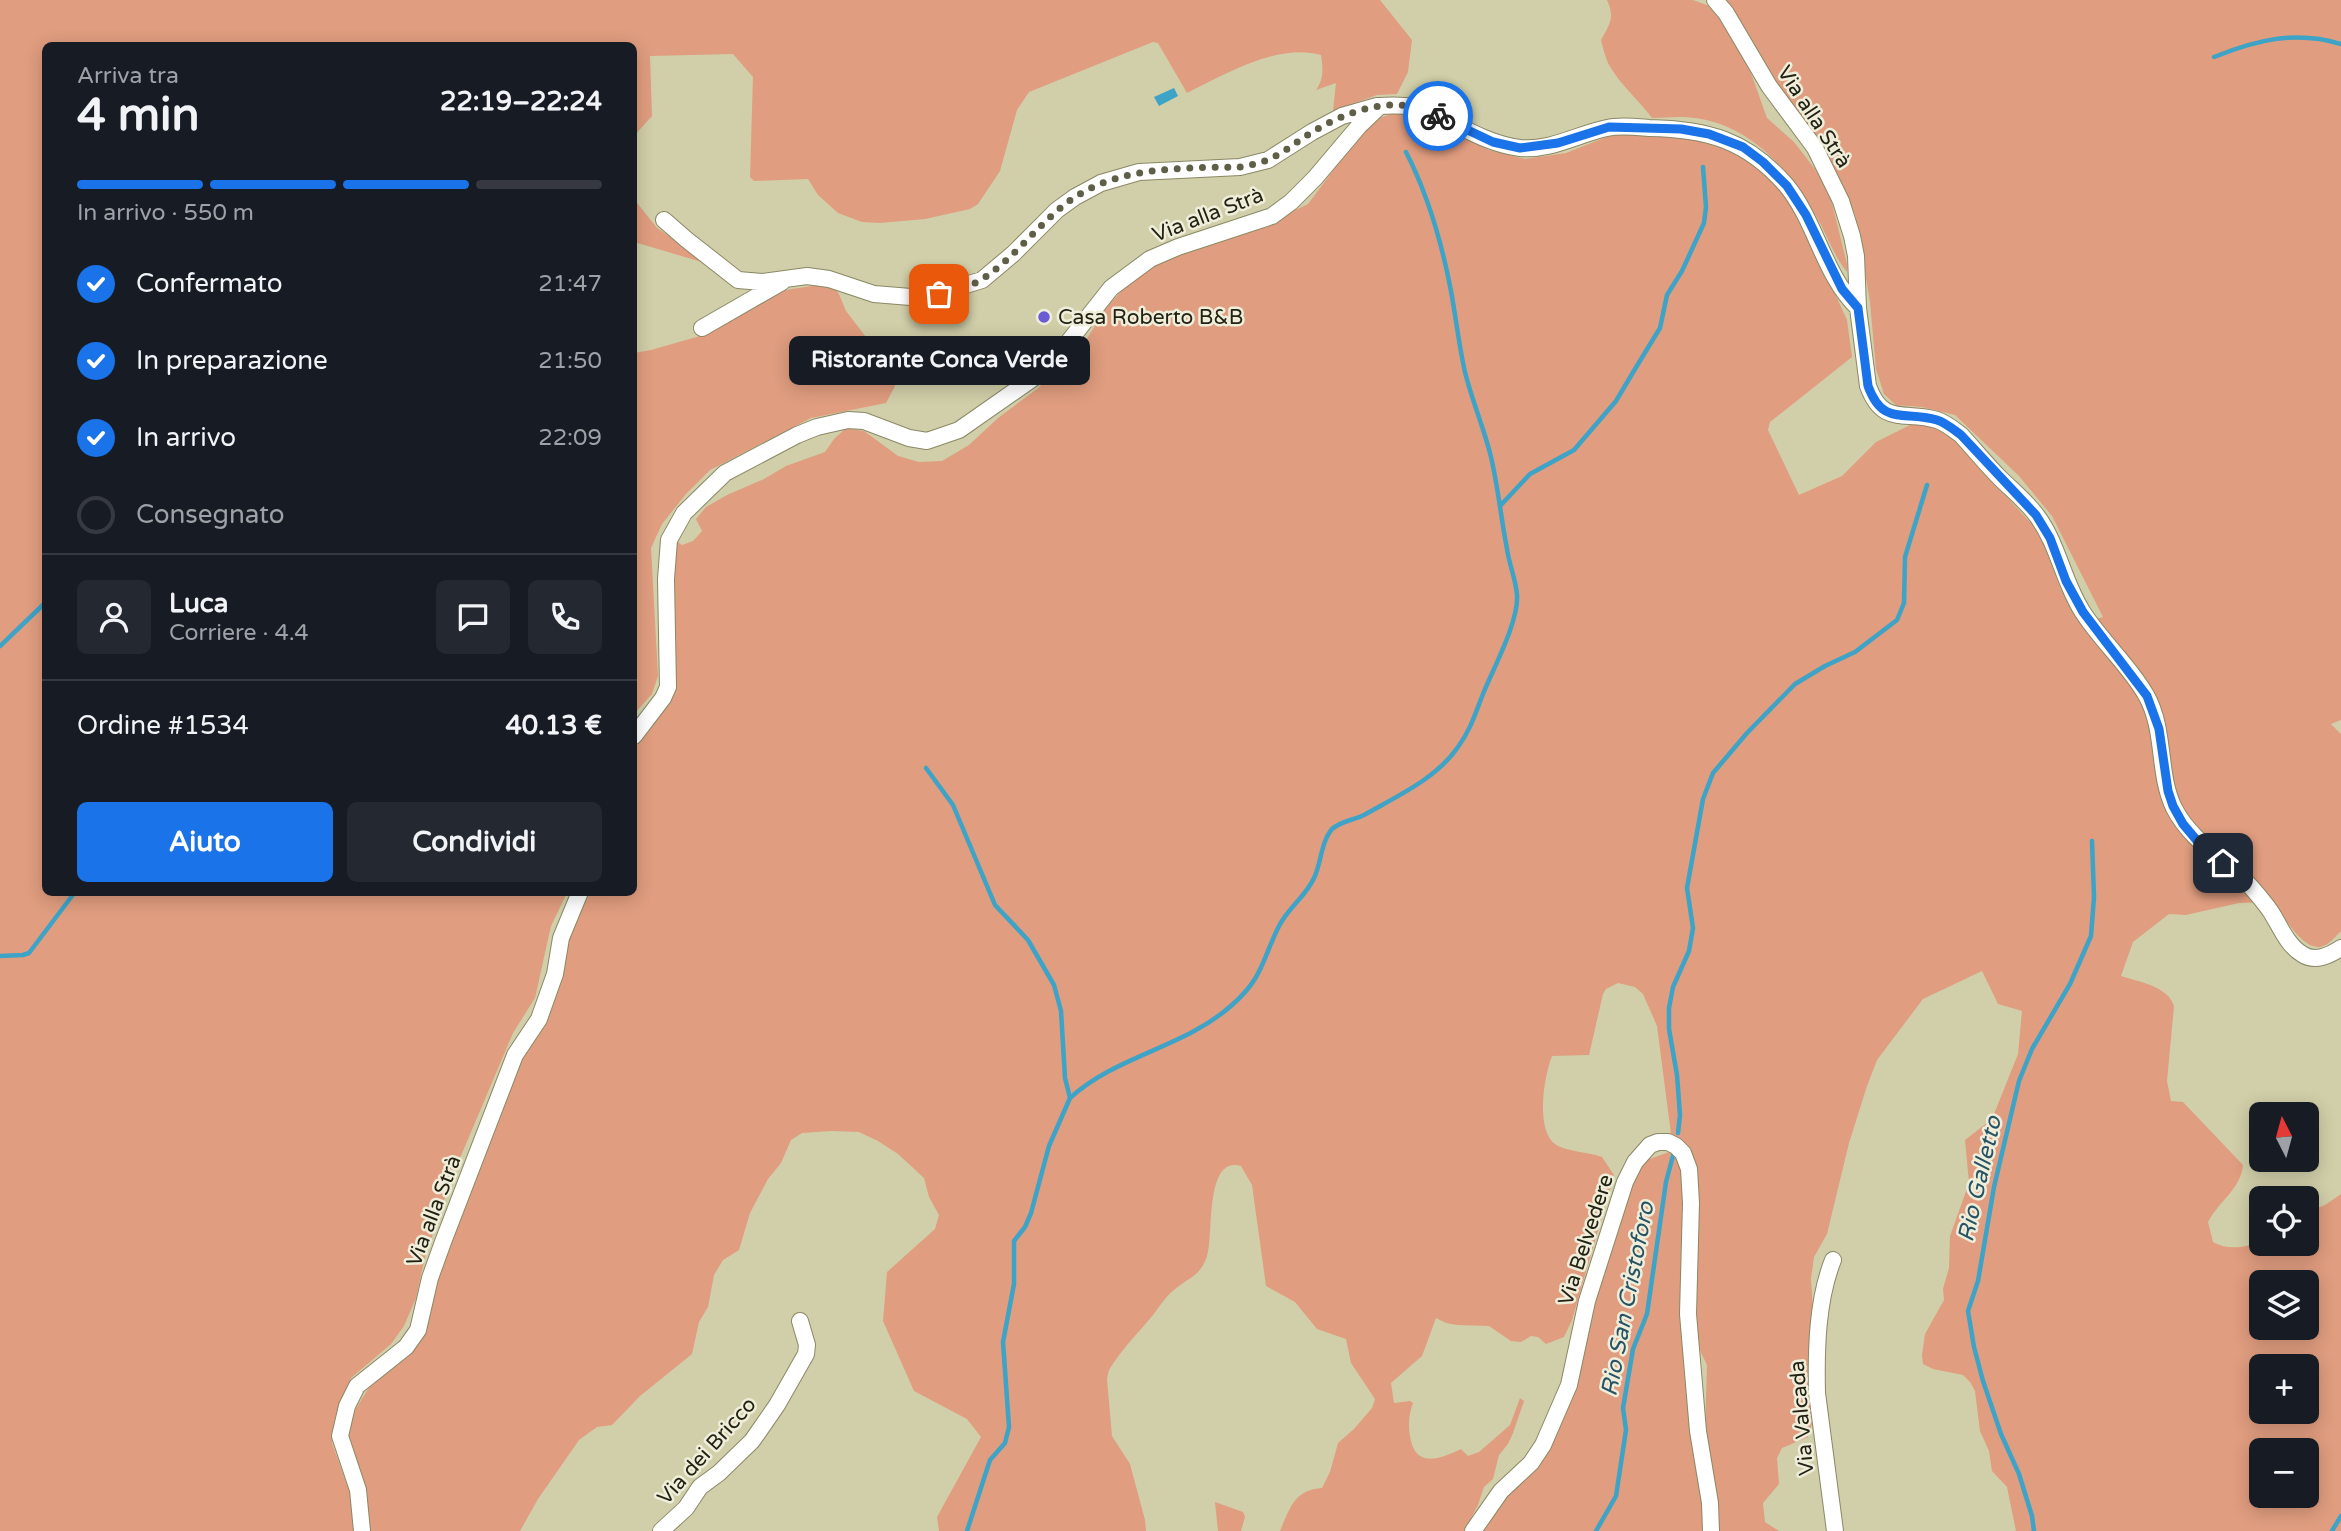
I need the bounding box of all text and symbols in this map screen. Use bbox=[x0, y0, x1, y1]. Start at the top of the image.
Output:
street label: Via alla Strà bbox=[1772, 61, 1856, 173]
text: Arriva tra bbox=[77, 62, 179, 90]
courier bbox=[1403, 81, 1473, 151]
text: 22:19–22:24 bbox=[440, 86, 602, 117]
text: 4 min bbox=[77, 88, 200, 143]
icon: bike bbox=[1419, 97, 1457, 135]
street label: Via alla Strà bbox=[1149, 182, 1267, 248]
text: In arrivo · 550 m bbox=[77, 199, 254, 227]
pin bbox=[909, 264, 969, 324]
icon: check bbox=[77, 265, 115, 303]
text: Confermato bbox=[136, 268, 283, 299]
text: 21:47 bbox=[538, 270, 602, 298]
icon: bag bbox=[920, 275, 958, 313]
place label: Casa Roberto B&B bbox=[1058, 305, 1243, 330]
marker: Casa Roberto B&B bbox=[1036, 309, 1052, 325]
callout: Ristorante Conca Verde bbox=[788, 336, 1090, 385]
icon: check bbox=[77, 342, 115, 380]
text: In preparazione bbox=[136, 345, 328, 376]
text: Ristorante Conca Verde bbox=[811, 346, 1068, 374]
text: 21:50 bbox=[538, 347, 602, 375]
icon: check bbox=[77, 419, 115, 457]
text: In arrivo bbox=[136, 422, 236, 453]
text: 22:09 bbox=[538, 424, 602, 452]
text: Consegnato bbox=[136, 499, 285, 530]
button: person bbox=[77, 580, 151, 654]
button: chat bbox=[436, 580, 510, 654]
button: phone bbox=[528, 580, 602, 654]
text: Luca bbox=[169, 588, 228, 619]
text: Corriere · 4.4 bbox=[169, 619, 309, 647]
text: Ordine #1534 bbox=[77, 710, 249, 741]
text: 40.13 € bbox=[505, 710, 602, 741]
button: Aiuto bbox=[77, 802, 333, 882]
button: Condividi bbox=[347, 802, 602, 882]
pin bbox=[2193, 833, 2253, 893]
icon: home bbox=[2204, 844, 2242, 882]
north arrow bbox=[2249, 1102, 2319, 1172]
map controls bbox=[2249, 1102, 2319, 1508]
water label: Rio Galletto bbox=[1952, 1112, 2008, 1245]
street label: Via alla Strà bbox=[401, 1152, 467, 1270]
street label: Via Belvedere bbox=[1553, 1171, 1619, 1309]
button: locate bbox=[2249, 1186, 2319, 1256]
water label: Rio San Cristoforo bbox=[1595, 1198, 1661, 1399]
button: layers bbox=[2249, 1270, 2319, 1340]
button: + bbox=[2249, 1354, 2319, 1424]
street label: Via Valcada bbox=[1785, 1359, 1819, 1477]
street label: Via dei Bricco bbox=[652, 1392, 762, 1510]
button: − bbox=[2249, 1438, 2319, 1508]

